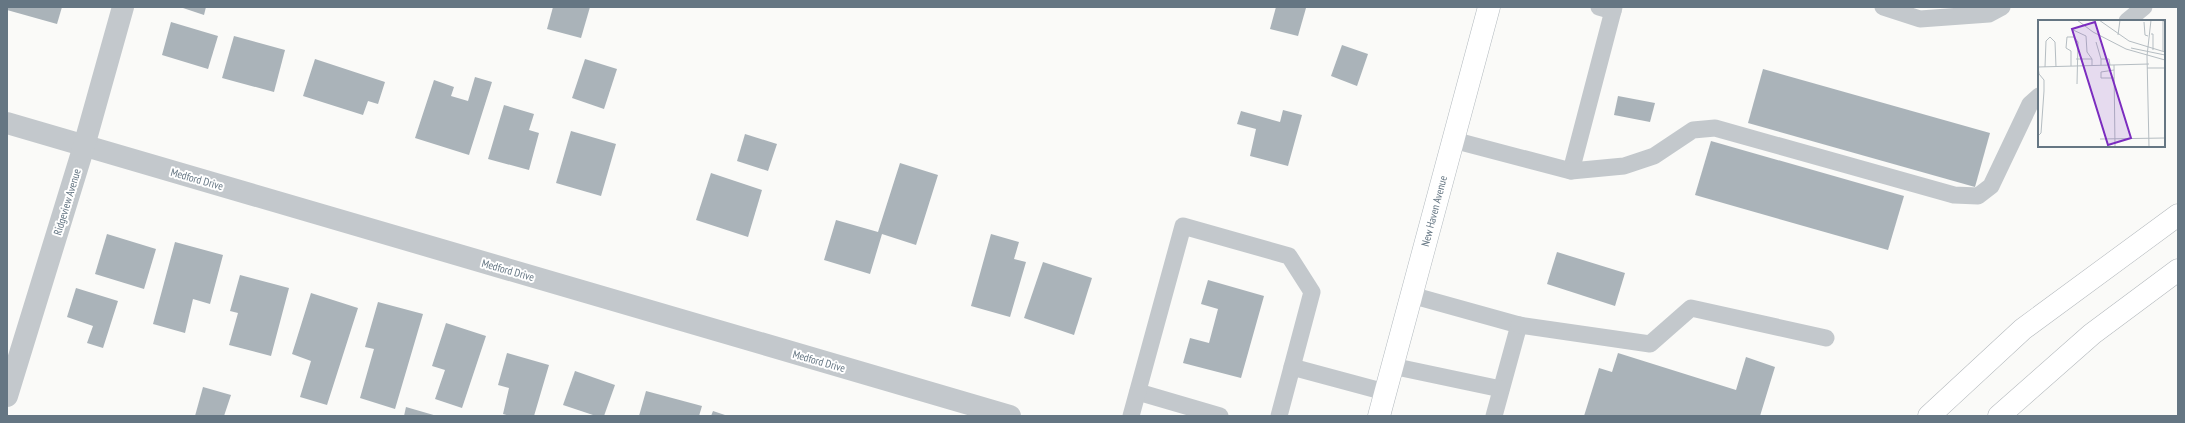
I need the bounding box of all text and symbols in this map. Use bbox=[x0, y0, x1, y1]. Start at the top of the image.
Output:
inset map bbox=[2038, 20, 2165, 147]
street label: Medford Drive bbox=[169, 165, 225, 193]
street label: Ridgeview Avenue bbox=[50, 167, 84, 237]
street label: New Haven Avenue bbox=[1418, 174, 1450, 248]
street label: Medford Drive bbox=[480, 256, 536, 284]
street label: Medford Drive bbox=[791, 347, 847, 375]

